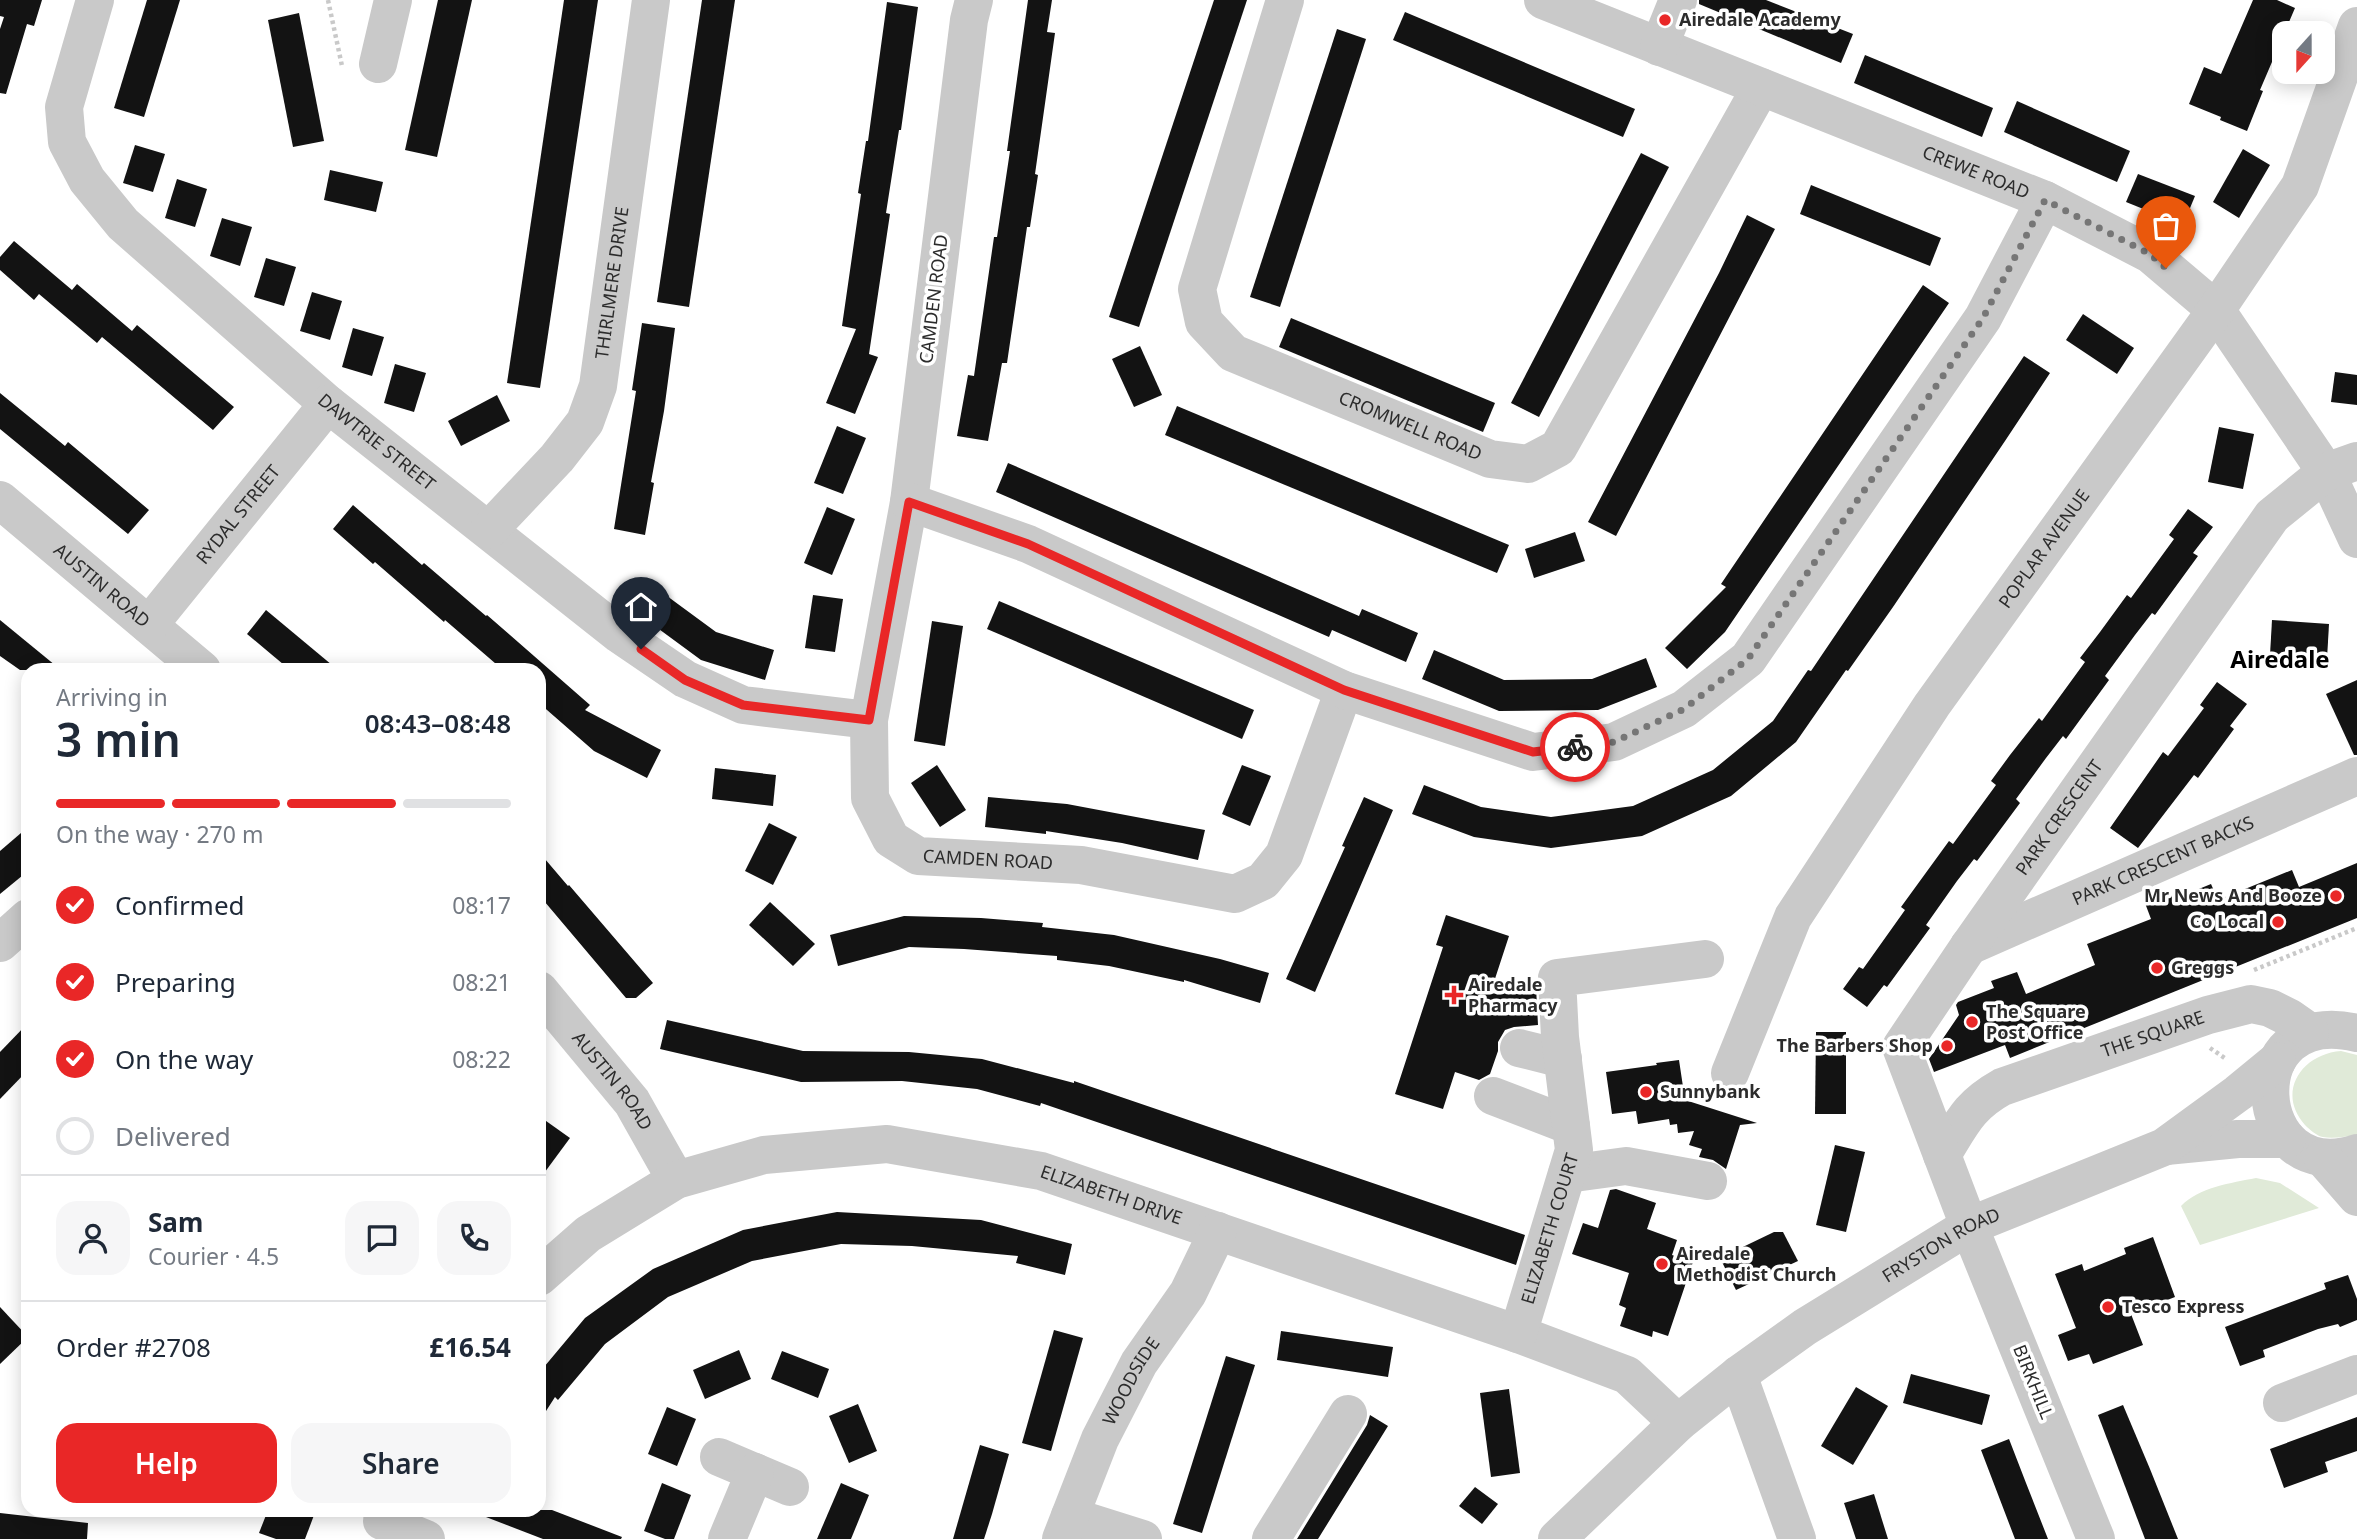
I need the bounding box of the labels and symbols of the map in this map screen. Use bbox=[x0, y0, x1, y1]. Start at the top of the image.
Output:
place label: Airedale Academy bbox=[1679, 7, 1841, 31]
marker: Airedale Academy bbox=[1657, 12, 1673, 28]
north arrow bbox=[2272, 21, 2334, 84]
street label: CREWE ROAD bbox=[1919, 139, 2033, 204]
pin bbox=[2136, 196, 2196, 268]
street label: THIRLMERE DRIVE bbox=[589, 205, 634, 360]
street label: CAMDEN ROAD bbox=[913, 233, 953, 365]
street label: CROMWELL ROAD bbox=[1335, 385, 1486, 465]
street label: DAWTRIE STREET bbox=[313, 388, 441, 495]
street label: RYDAL STREET bbox=[190, 459, 285, 569]
street label: POPLAR AVENUE bbox=[1992, 484, 2094, 613]
street label: AUSTIN ROAD bbox=[49, 537, 156, 632]
pin bbox=[611, 577, 671, 649]
district label: Airedale bbox=[2230, 642, 2330, 675]
courier bbox=[1540, 712, 1610, 782]
street label: PARK CRESCENT bbox=[2010, 755, 2108, 880]
street label: PARK CRESCENT BACKS bbox=[2068, 810, 2258, 910]
street label: CAMDEN ROAD bbox=[922, 843, 1054, 874]
place label: Mr News And Booze bbox=[2144, 883, 2322, 907]
marker: Mr News And Booze bbox=[2328, 888, 2344, 904]
place label: Co Local bbox=[2190, 909, 2264, 933]
marker: Co Local bbox=[2270, 914, 2286, 930]
place label: Greggs bbox=[2171, 955, 2234, 979]
marker: Greggs bbox=[2149, 960, 2165, 976]
place label: Airedale Pharmacy bbox=[1468, 972, 1558, 1017]
marker: Airedale Pharmacy bbox=[1446, 987, 1462, 1003]
place label: The Square Post Office bbox=[1986, 999, 2086, 1044]
street label: THE SQUARE bbox=[2098, 1004, 2207, 1062]
marker: The Square Post Office bbox=[1964, 1014, 1980, 1030]
street label: AUSTIN ROAD bbox=[567, 1026, 658, 1134]
place label: The Barbers Shop bbox=[1777, 1033, 1933, 1057]
marker: The Barbers Shop bbox=[1939, 1038, 1955, 1054]
place label: Sunnybank bbox=[1660, 1079, 1761, 1103]
marker: Sunnybank bbox=[1638, 1084, 1654, 1100]
street label: ELIZABETH COURT bbox=[1515, 1150, 1583, 1307]
street label: ELIZABETH DRIVE bbox=[1037, 1159, 1186, 1229]
street label: FRYSTON ROAD bbox=[1877, 1202, 2003, 1288]
place label: Airedale Methodist Church bbox=[1676, 1241, 1836, 1286]
marker: Airedale Methodist Church bbox=[1654, 1256, 1670, 1272]
place label: Tesco Express bbox=[2122, 1294, 2245, 1318]
marker: Tesco Express bbox=[2100, 1299, 2116, 1315]
street label: WOODSIDE bbox=[1096, 1332, 1164, 1429]
street label: BIRKHILL bbox=[2008, 1341, 2060, 1422]

